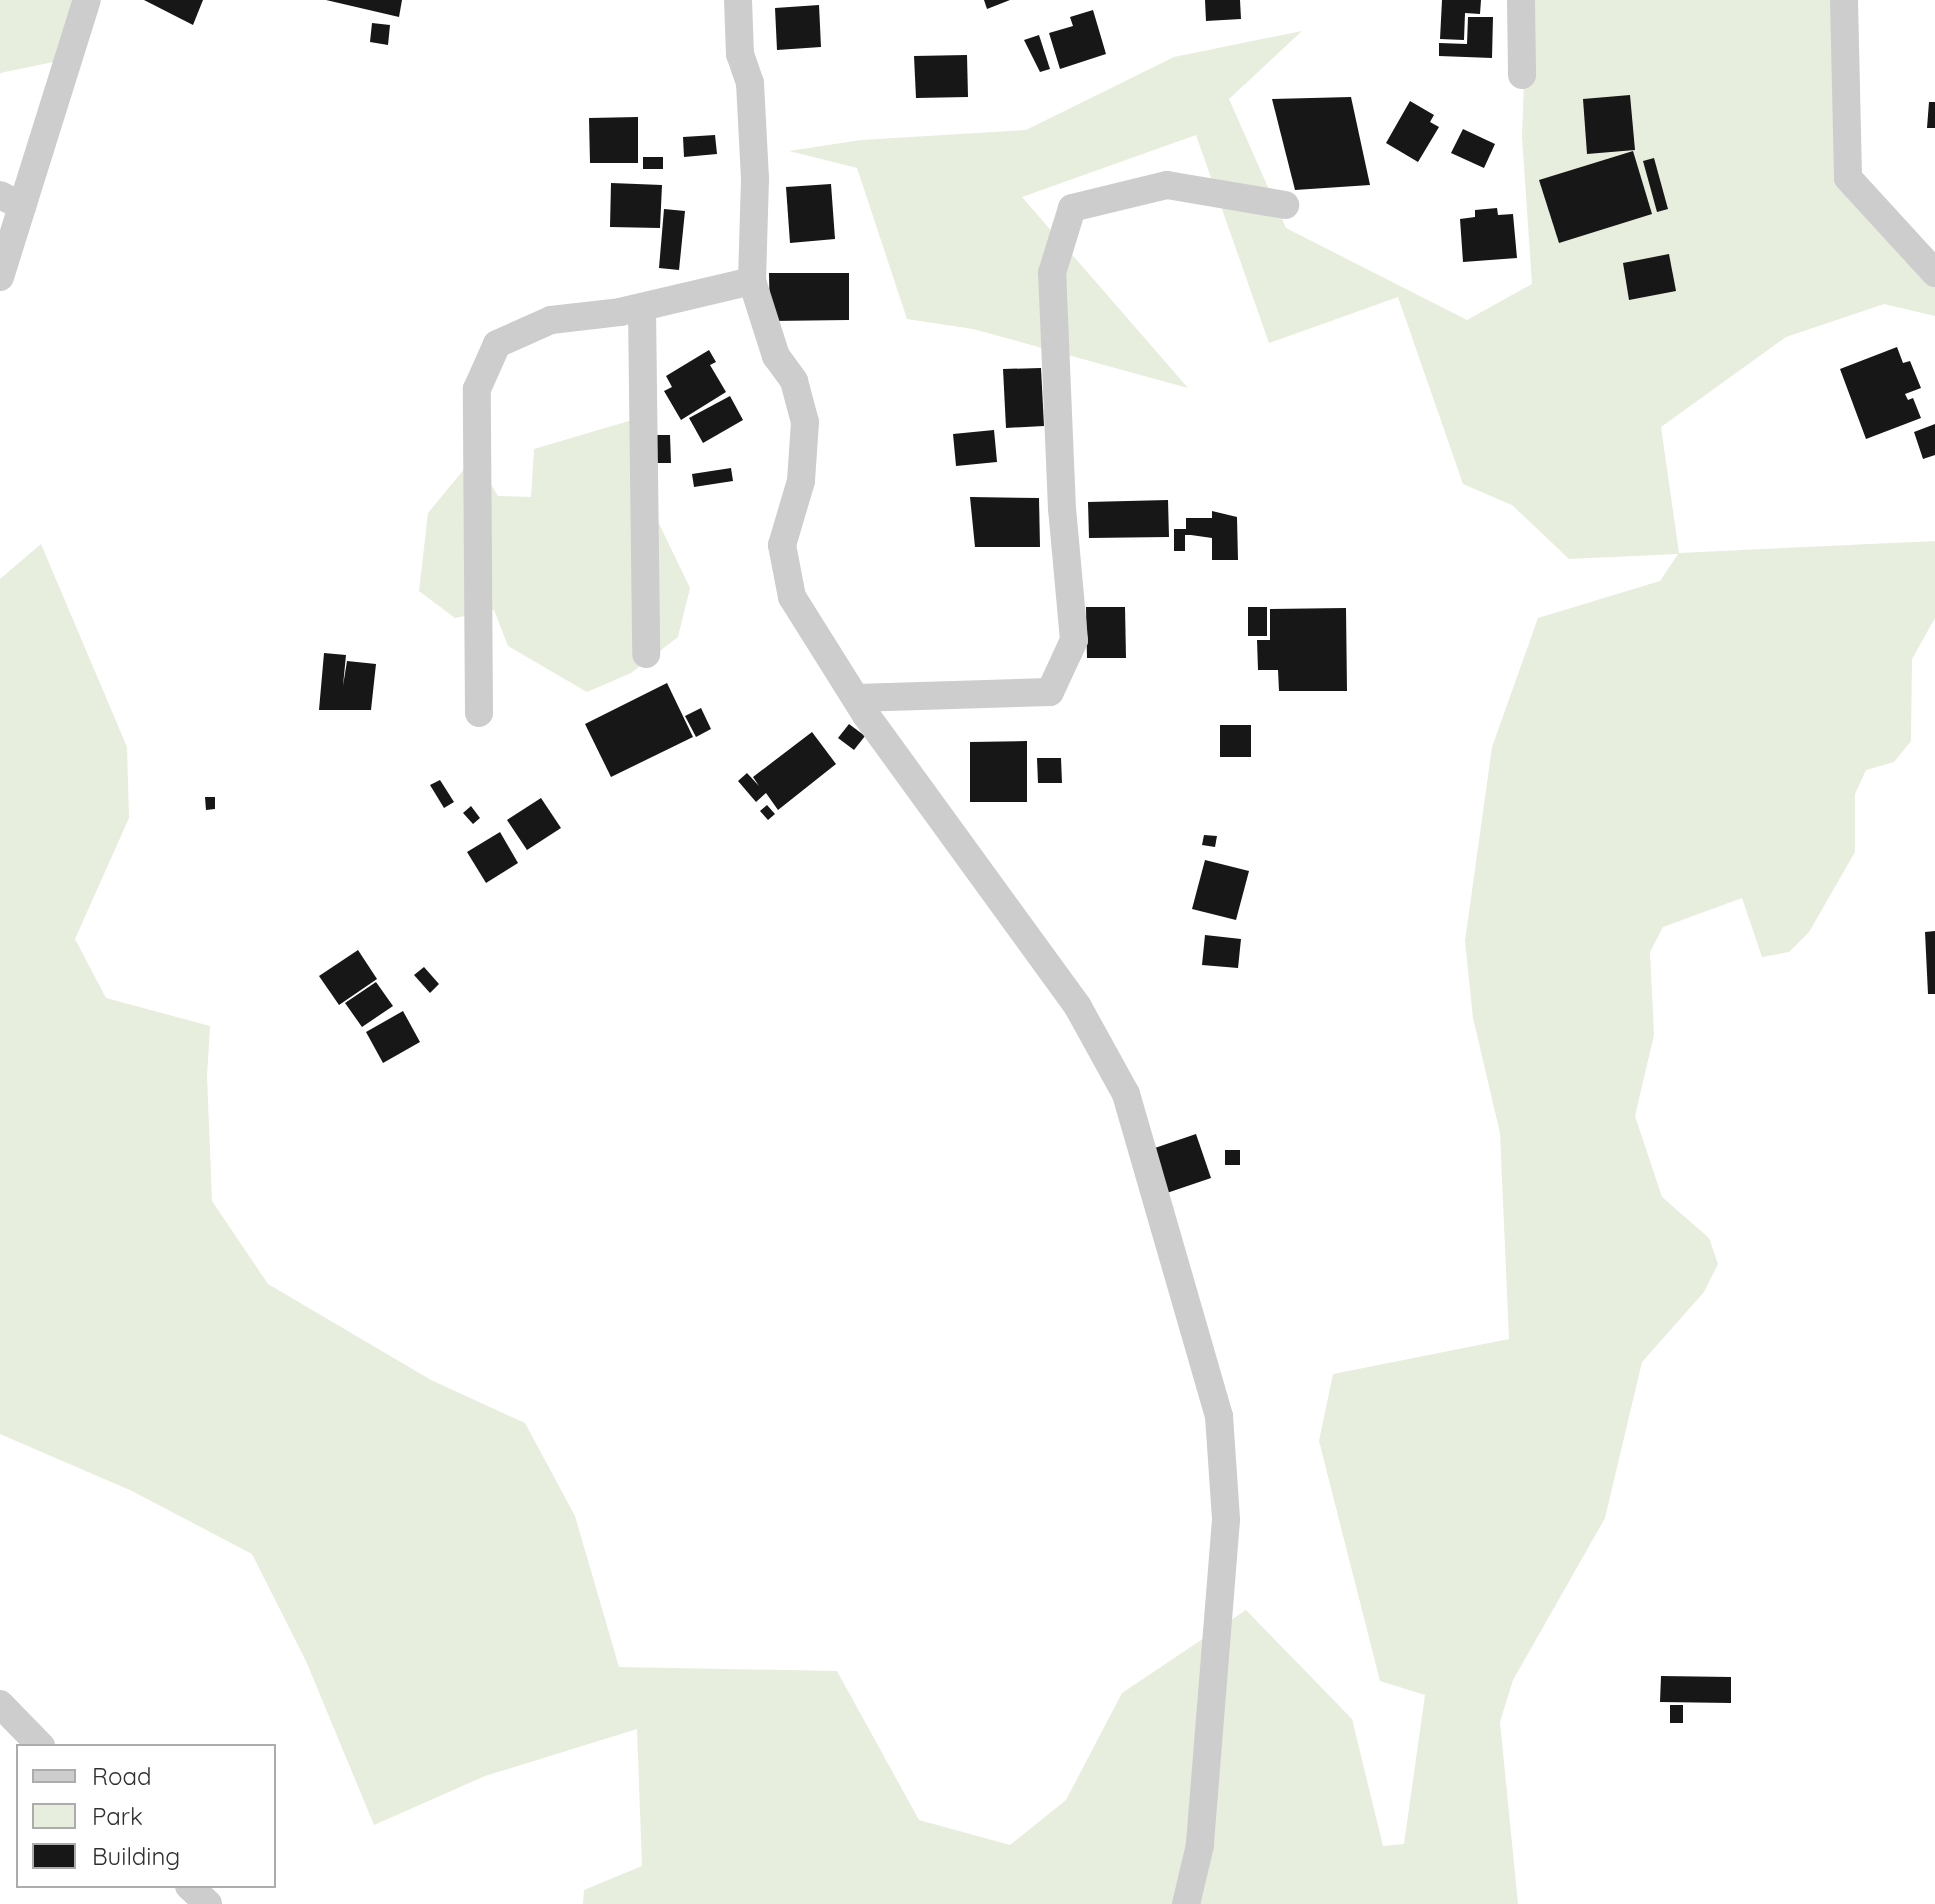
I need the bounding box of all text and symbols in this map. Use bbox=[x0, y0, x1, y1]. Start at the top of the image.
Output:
legend bbox=[16, 1744, 276, 1888]
text: Road bbox=[92, 1761, 152, 1791]
text: Park bbox=[92, 1801, 143, 1831]
text: Building bbox=[92, 1841, 180, 1871]

